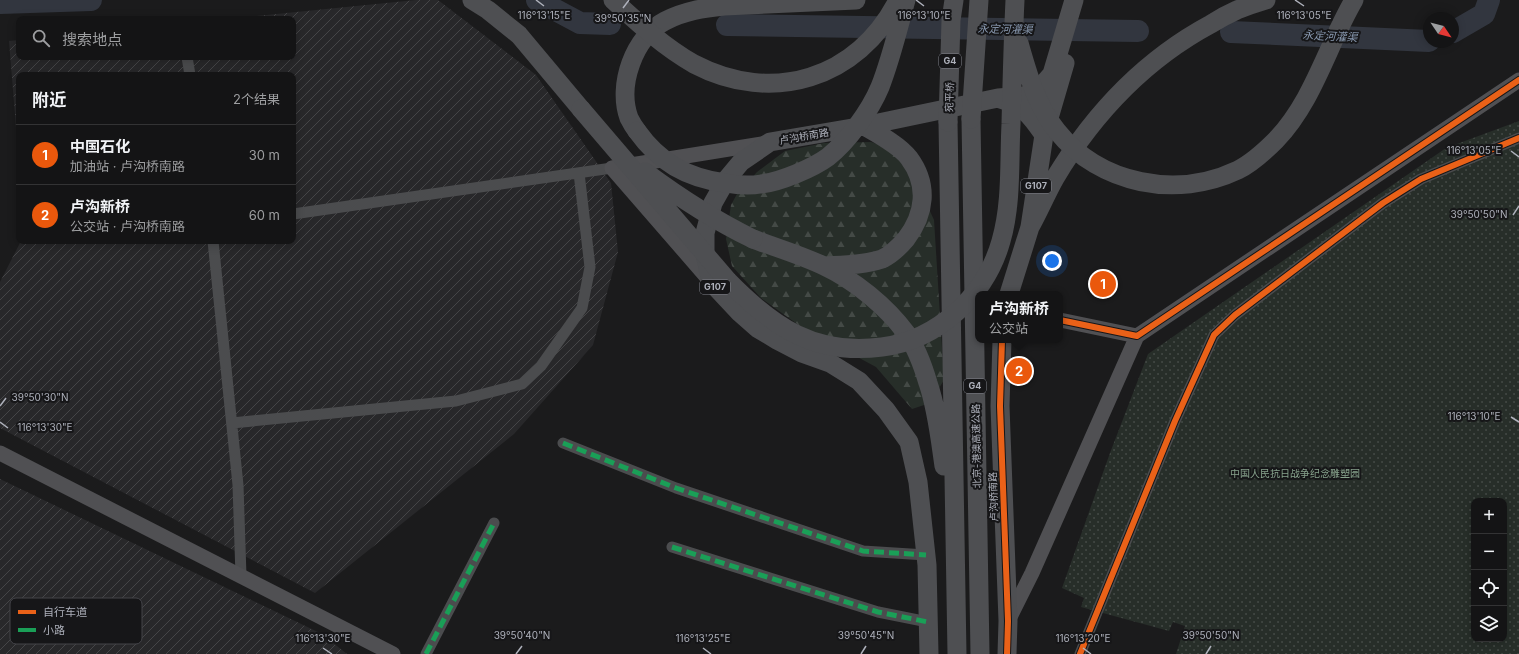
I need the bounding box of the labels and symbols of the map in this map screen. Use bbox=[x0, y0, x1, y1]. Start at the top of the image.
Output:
text: 116°13'15"E bbox=[518, 9, 570, 21]
text: 116°13'10"E bbox=[897, 9, 951, 21]
text: 116°13'05"E bbox=[1276, 9, 1332, 21]
text: 39°50'35"N bbox=[595, 12, 651, 24]
north arrow bbox=[1423, 12, 1459, 48]
water label: 永定河灌渠 bbox=[977, 22, 1035, 37]
water label: 永定河灌渠 bbox=[1302, 28, 1360, 45]
road number: G4 bbox=[939, 54, 961, 68]
street label: 宛平桥 bbox=[942, 82, 956, 112]
street label: 卢沟桥南路 bbox=[778, 126, 830, 146]
text: 116°13'05"E bbox=[1446, 144, 1502, 156]
road number: G107 bbox=[1021, 179, 1051, 193]
text: 39°50'50"N bbox=[1451, 208, 1507, 220]
your location bbox=[1042, 251, 1062, 271]
pin: 1 bbox=[1090, 269, 1116, 299]
road number: G107 bbox=[700, 280, 730, 294]
pin: 2 bbox=[1006, 356, 1032, 386]
road number: G4 bbox=[964, 379, 986, 393]
text: 39°50'30"N bbox=[12, 391, 69, 403]
street label: 北京-港澳高速公路 bbox=[969, 404, 983, 488]
text: 116°13'10"E bbox=[1447, 410, 1501, 422]
text: 116°13'30"E bbox=[17, 421, 73, 433]
park label: 中国人民抗日战争纪念雕塑园 bbox=[1230, 467, 1360, 479]
street label: 卢沟桥南路 bbox=[986, 472, 1000, 522]
legend bbox=[10, 598, 142, 644]
text: 自行车道 bbox=[43, 605, 87, 619]
text: 小路 bbox=[43, 623, 65, 637]
text: 39°50'40"N bbox=[494, 629, 550, 641]
text: 39°50'45"N bbox=[838, 629, 894, 641]
text: 39°50'50"N bbox=[1183, 629, 1239, 641]
text: 116°13'30"E bbox=[295, 632, 351, 644]
text: 116°13'25"E bbox=[676, 632, 730, 644]
text: 116°13'20"E bbox=[1055, 632, 1111, 644]

